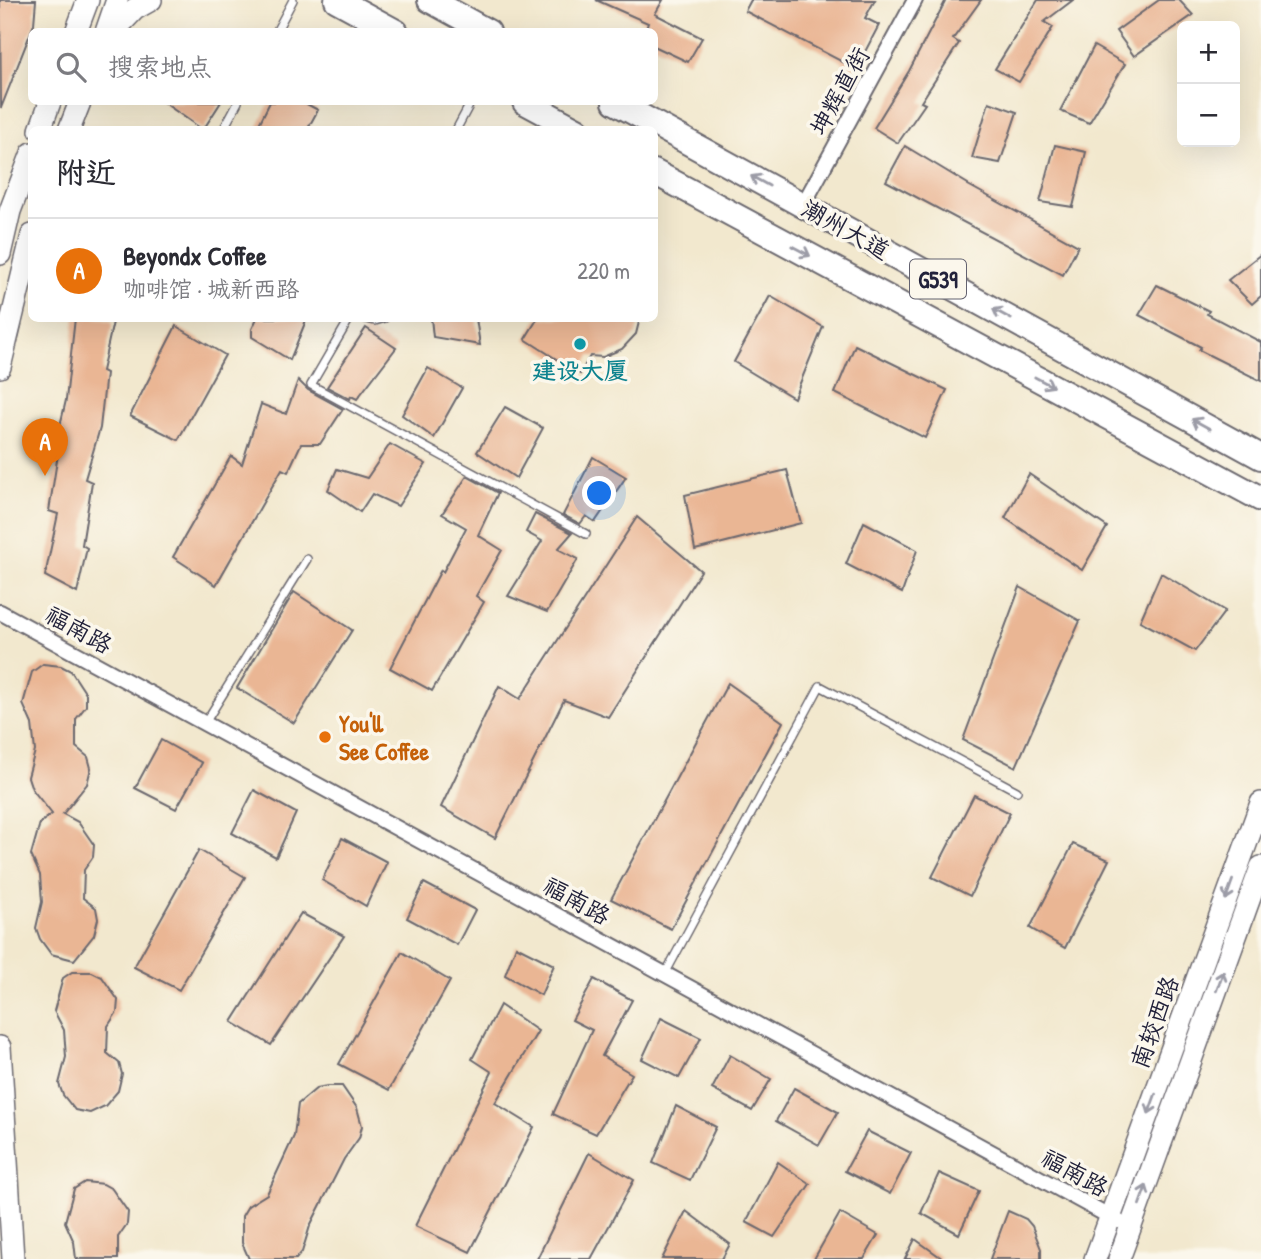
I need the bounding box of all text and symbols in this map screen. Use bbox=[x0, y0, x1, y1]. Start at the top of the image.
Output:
map controls bbox=[1177, 21, 1240, 147]
button: + bbox=[1177, 21, 1240, 84]
search box bbox=[28, 28, 658, 105]
street label: 坤辉直街 bbox=[802, 41, 876, 141]
icon: search bbox=[52, 48, 90, 86]
text: 搜索地点 bbox=[108, 49, 212, 84]
button: − bbox=[1177, 84, 1240, 147]
text: 附近 bbox=[56, 152, 116, 192]
one-way arrow bbox=[750, 174, 770, 188]
street label: 潮州大道 bbox=[796, 192, 896, 266]
text: Beyondx Coffee bbox=[123, 238, 267, 273]
one-way arrow bbox=[790, 244, 811, 258]
text: A bbox=[73, 255, 85, 286]
text: 220 m bbox=[577, 255, 630, 286]
road number: G539 bbox=[910, 260, 966, 298]
text: 咖啡馆 · 城新西路 bbox=[123, 273, 299, 304]
one-way arrow bbox=[992, 307, 1013, 320]
marker: 建设大厦 bbox=[572, 336, 588, 352]
place label: 建设大厦 bbox=[532, 354, 628, 386]
one-way arrow bbox=[1033, 376, 1054, 389]
one-way arrow bbox=[1192, 417, 1212, 431]
pin: A bbox=[22, 418, 68, 476]
your location bbox=[582, 476, 616, 510]
street label: 福南路 bbox=[40, 598, 118, 660]
place label: You'll See Coffee bbox=[339, 707, 430, 767]
marker: You'll See Coffee bbox=[317, 729, 333, 745]
street label: 福南路 bbox=[538, 869, 616, 931]
one-way arrow bbox=[1222, 878, 1235, 900]
one-way arrow bbox=[1214, 970, 1227, 992]
street label: 南较西路 bbox=[1123, 971, 1185, 1073]
one-way arrow bbox=[1145, 1092, 1157, 1114]
street label: 福南路 bbox=[1036, 1141, 1114, 1203]
one-way arrow bbox=[1138, 1185, 1151, 1207]

